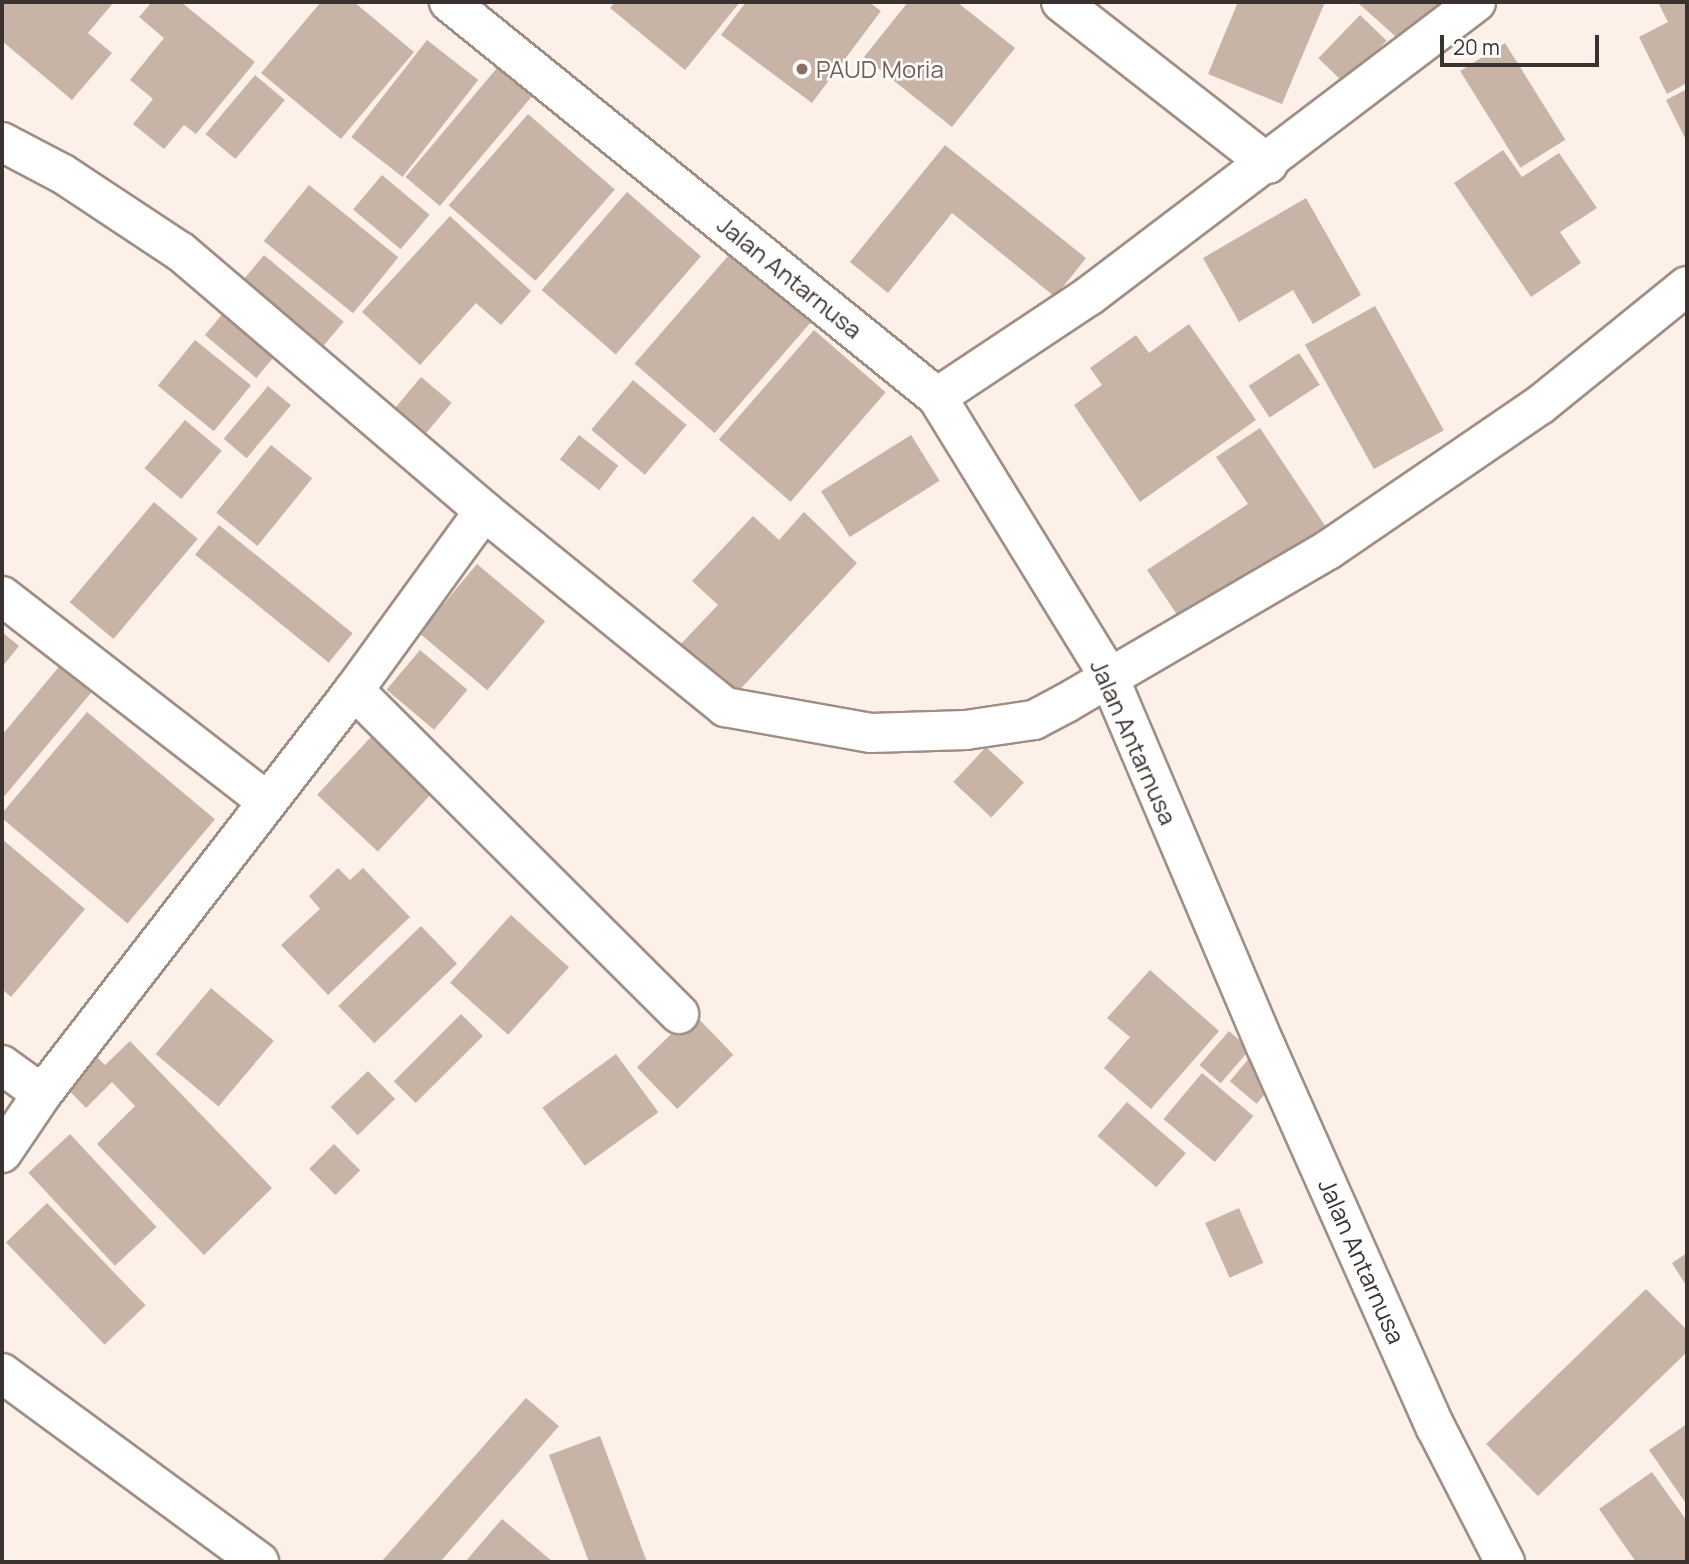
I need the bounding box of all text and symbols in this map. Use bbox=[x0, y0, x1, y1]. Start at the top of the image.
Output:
scale bar bbox=[1444, 21, 1603, 65]
text: 20 m bbox=[1453, 33, 1500, 61]
place label: PAUD Moria bbox=[816, 55, 944, 83]
marker: PAUD Moria bbox=[794, 61, 810, 77]
street label: Jalan Antarnusa bbox=[712, 210, 868, 344]
street label: Jalan Antarnusa bbox=[1085, 655, 1183, 829]
street label: Jalan Antarnusa bbox=[1313, 1174, 1411, 1348]

